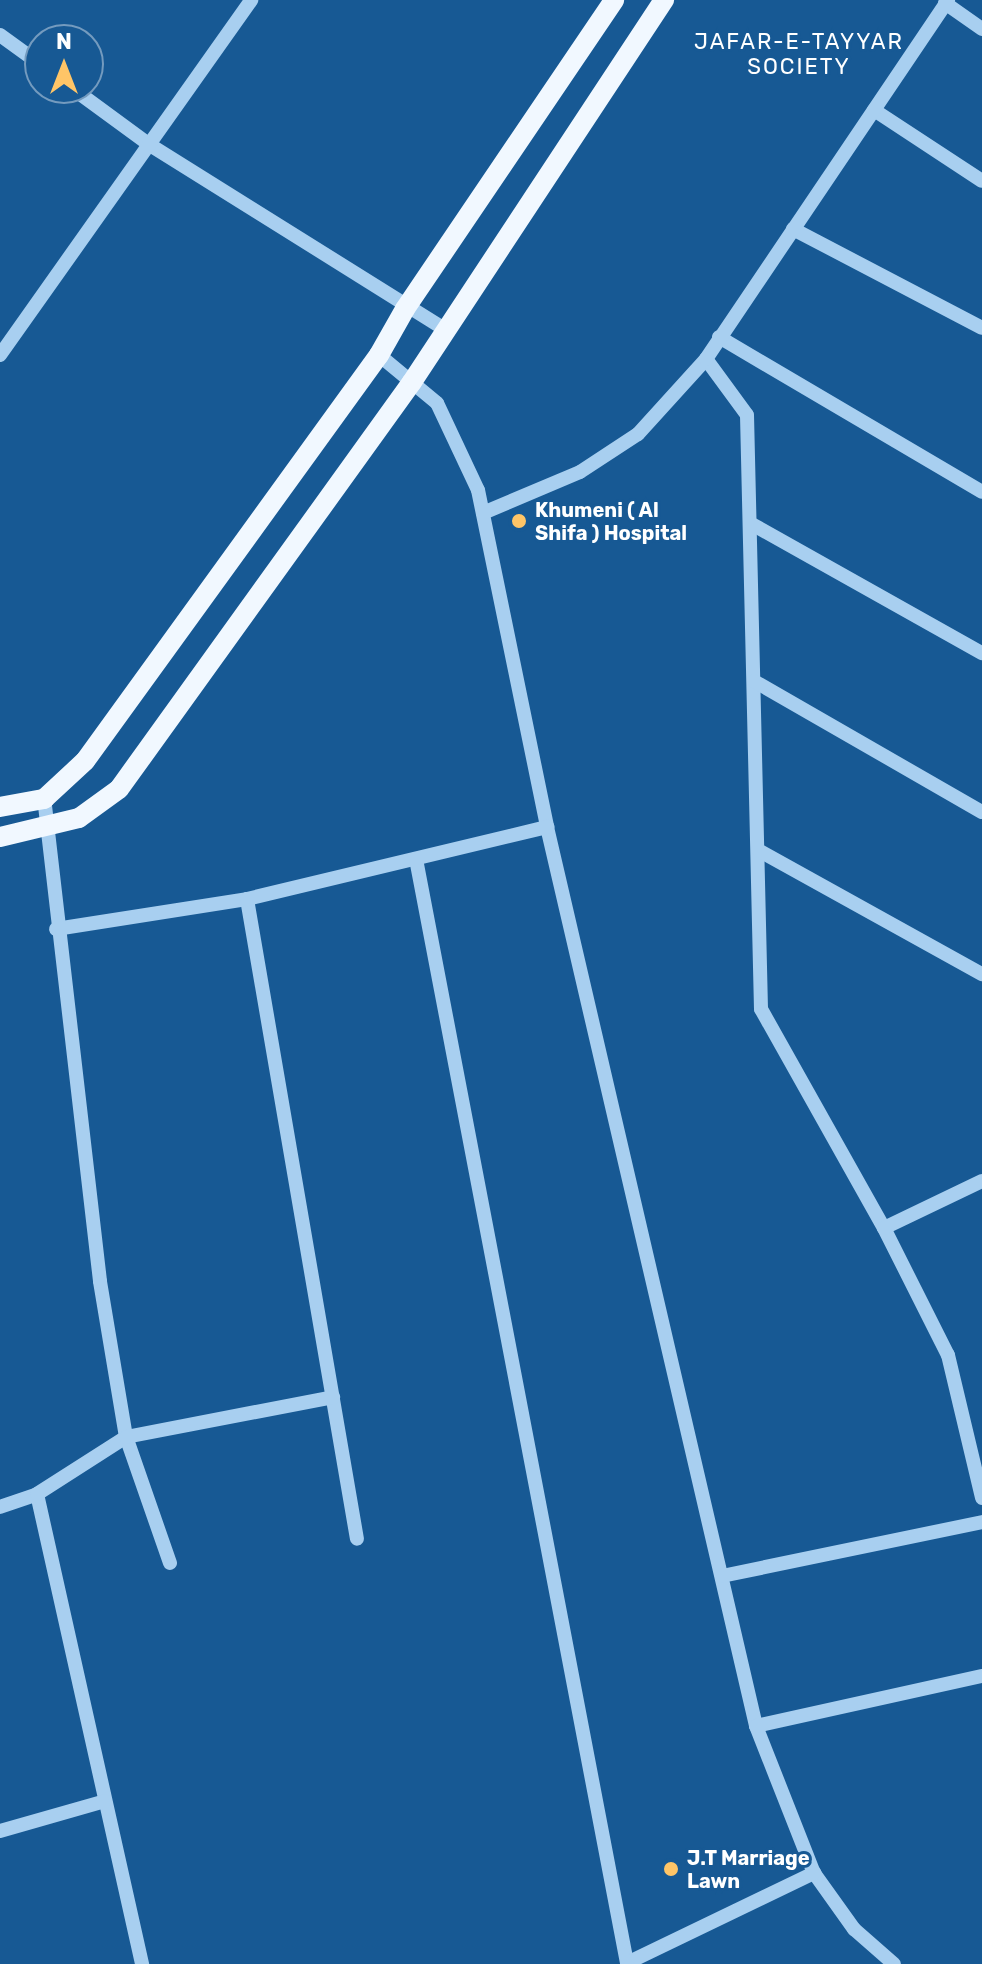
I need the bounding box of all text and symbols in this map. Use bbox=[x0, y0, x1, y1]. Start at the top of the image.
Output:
north arrow bbox=[24, 24, 104, 104]
text: N bbox=[56, 28, 72, 55]
district label: JAFAR-E-TAYYAR SOCIETY bbox=[694, 28, 904, 80]
place label: Khumeni ( Al Shifa ) Hospital bbox=[535, 498, 687, 545]
marker: Khumeni ( Al Shifa ) Hospital bbox=[510, 512, 528, 530]
place label: J.T Marriage Lawn bbox=[687, 1846, 810, 1893]
marker: J.T Marriage Lawn bbox=[662, 1860, 680, 1878]

